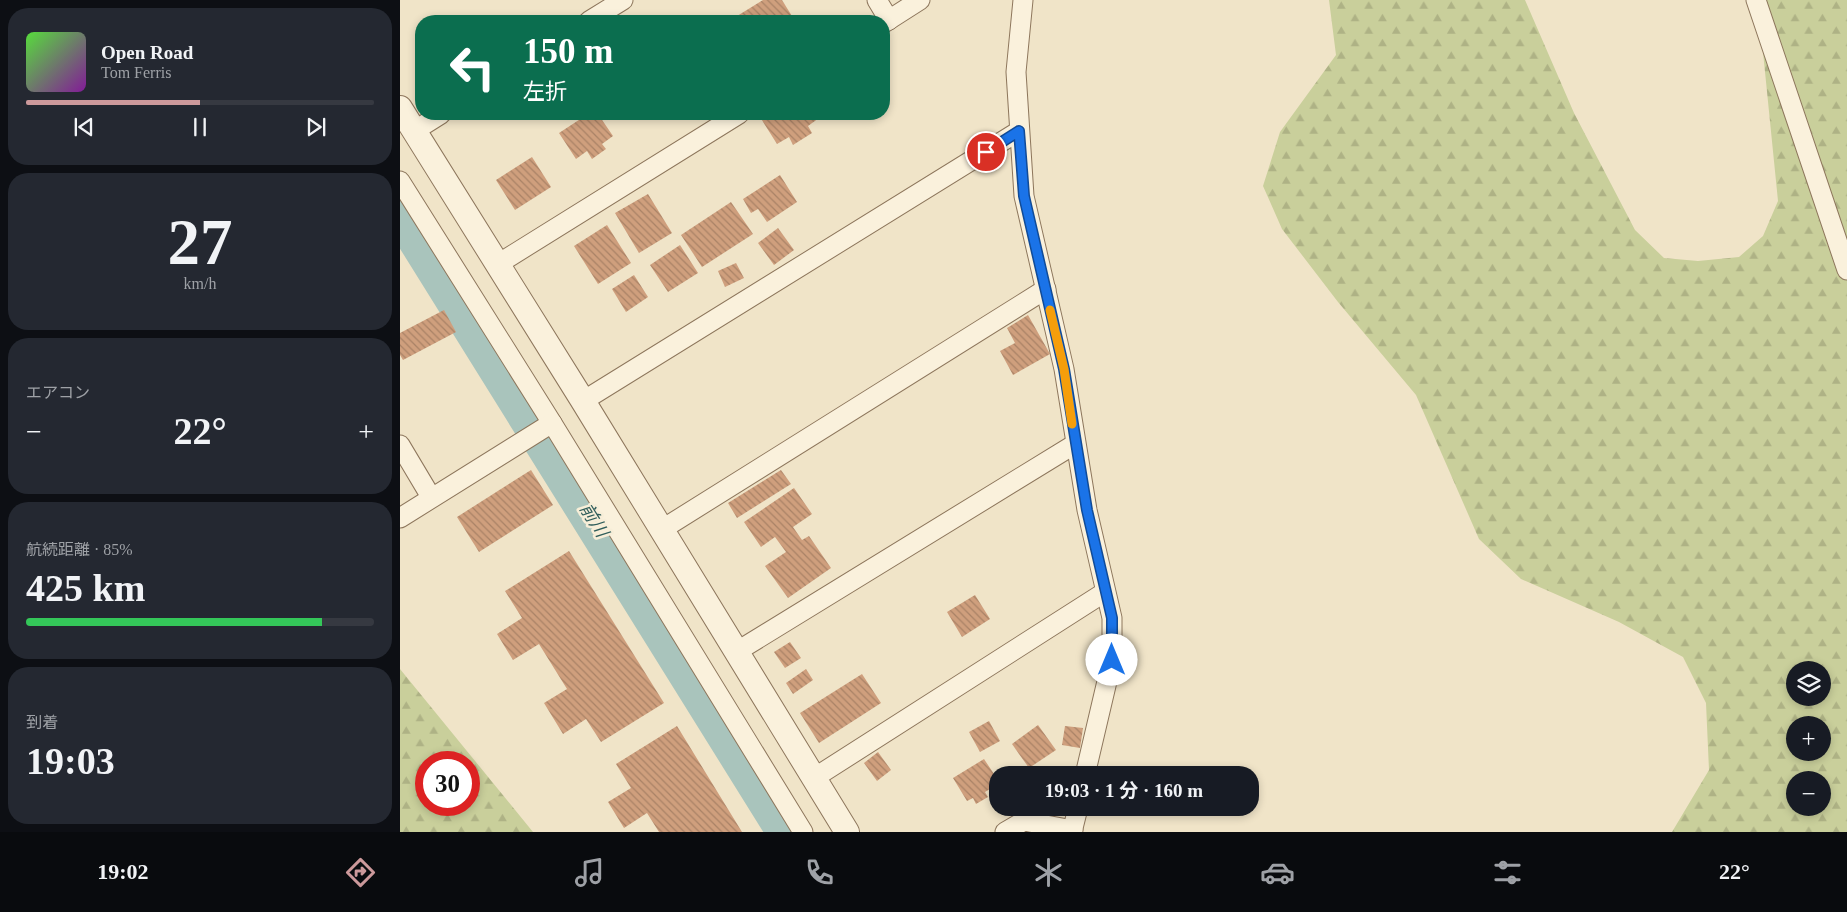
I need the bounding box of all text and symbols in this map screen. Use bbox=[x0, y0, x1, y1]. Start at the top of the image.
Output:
text: 150 m bbox=[523, 32, 613, 71]
icon: left bbox=[440, 35, 505, 100]
text: Open Road bbox=[101, 42, 193, 63]
text: Tom Ferris bbox=[101, 64, 171, 81]
text: 左折 bbox=[523, 79, 567, 104]
icon: previous bbox=[70, 113, 98, 141]
icon: pause bbox=[186, 113, 214, 141]
icon: next bbox=[302, 113, 330, 141]
pin bbox=[965, 131, 1007, 173]
icon: arrive bbox=[972, 138, 1000, 166]
text: 27 bbox=[168, 206, 233, 278]
text: km/h bbox=[184, 275, 216, 292]
text: エアコン bbox=[26, 384, 90, 401]
text: 22° bbox=[173, 410, 227, 452]
text: − bbox=[26, 416, 42, 447]
text: + bbox=[358, 416, 374, 447]
water label: 前川 bbox=[576, 499, 613, 542]
text: 航続距離 · 85% bbox=[26, 541, 133, 558]
text: 425 km bbox=[26, 567, 145, 609]
position arrow bbox=[1085, 633, 1137, 685]
map controls bbox=[1786, 661, 1831, 816]
button: layers bbox=[1786, 661, 1831, 706]
text: 到着 bbox=[26, 714, 58, 731]
button: + bbox=[1786, 716, 1831, 761]
text: 19:03 bbox=[26, 740, 115, 782]
speed limit sign: 30 bbox=[415, 751, 480, 816]
button: − bbox=[1786, 771, 1831, 816]
text: 19:03 · 1 分 · 160 m bbox=[1045, 780, 1203, 801]
icon: directions bbox=[343, 855, 378, 890]
icon: music bbox=[572, 855, 607, 890]
icon: phone bbox=[802, 855, 837, 890]
icon: climate bbox=[1031, 855, 1066, 890]
icon: car bbox=[1260, 855, 1295, 890]
icon: filters bbox=[1490, 855, 1525, 890]
text: 19:02 bbox=[97, 859, 149, 884]
text: 22° bbox=[1719, 859, 1750, 884]

